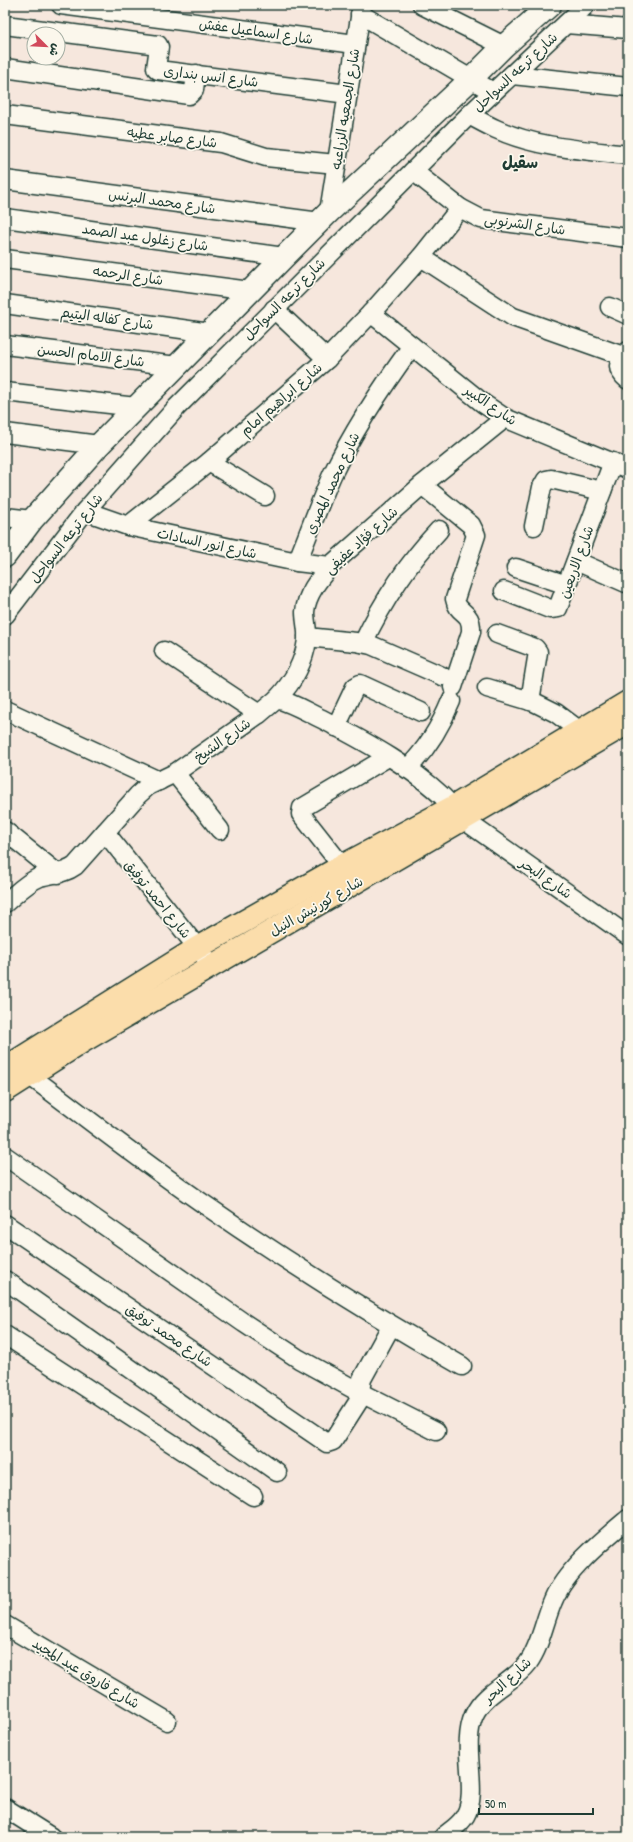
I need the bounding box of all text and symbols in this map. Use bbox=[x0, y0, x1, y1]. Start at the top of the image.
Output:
street label: شارع اسماعيل عفش bbox=[198, 13, 314, 49]
north arrow bbox=[26, 26, 66, 66]
street label: شارع ترعه السواحل bbox=[468, 27, 562, 117]
text: ش bbox=[46, 42, 64, 58]
street label: شارع الجمعيه الزراعيه bbox=[326, 47, 364, 171]
street label: شارع انس بندارى bbox=[162, 60, 260, 92]
street label: شارع صابر عطيه bbox=[126, 122, 218, 152]
district label: سقيل bbox=[502, 151, 538, 173]
street label: شارع محمد البرنس bbox=[107, 184, 217, 218]
street label: شارع الشرنوبى bbox=[483, 208, 567, 240]
street label: شارع زغلول عبد الصمد bbox=[81, 218, 209, 256]
street label: شارع ترعه السواحل bbox=[238, 253, 330, 345]
street label: شارع الرحمه bbox=[91, 260, 165, 290]
street label: شارع كفاله اليتيم bbox=[59, 302, 155, 335]
street label: شارع الامام الحسن bbox=[36, 338, 146, 372]
street label: شارع ابراهيم امام bbox=[236, 358, 327, 441]
street label: شارع الكبير bbox=[460, 380, 521, 430]
street label: شارع محمد المصرى bbox=[300, 429, 364, 537]
street label: شارع ترعه السواحل bbox=[25, 489, 107, 587]
street label: شارع فؤاد عفيفى bbox=[320, 502, 402, 578]
street label: شارع انور السادات bbox=[155, 523, 259, 563]
street label: شارع الاربعين bbox=[554, 523, 598, 601]
street label: شارع الشيخ bbox=[190, 713, 254, 767]
street label: شارع البحر bbox=[515, 852, 576, 903]
street label: شارع احمد توفيق bbox=[120, 855, 196, 943]
street label: شارع كورنيش النيل bbox=[265, 871, 367, 941]
street label: شارع محمد توفيق bbox=[122, 1299, 216, 1371]
street label: شارع فاروق عبد المجيد bbox=[29, 1633, 143, 1713]
street label: شارع البحر bbox=[478, 1652, 536, 1708]
scale bar bbox=[479, 1790, 593, 1816]
text: 50 m bbox=[485, 1795, 506, 1812]

